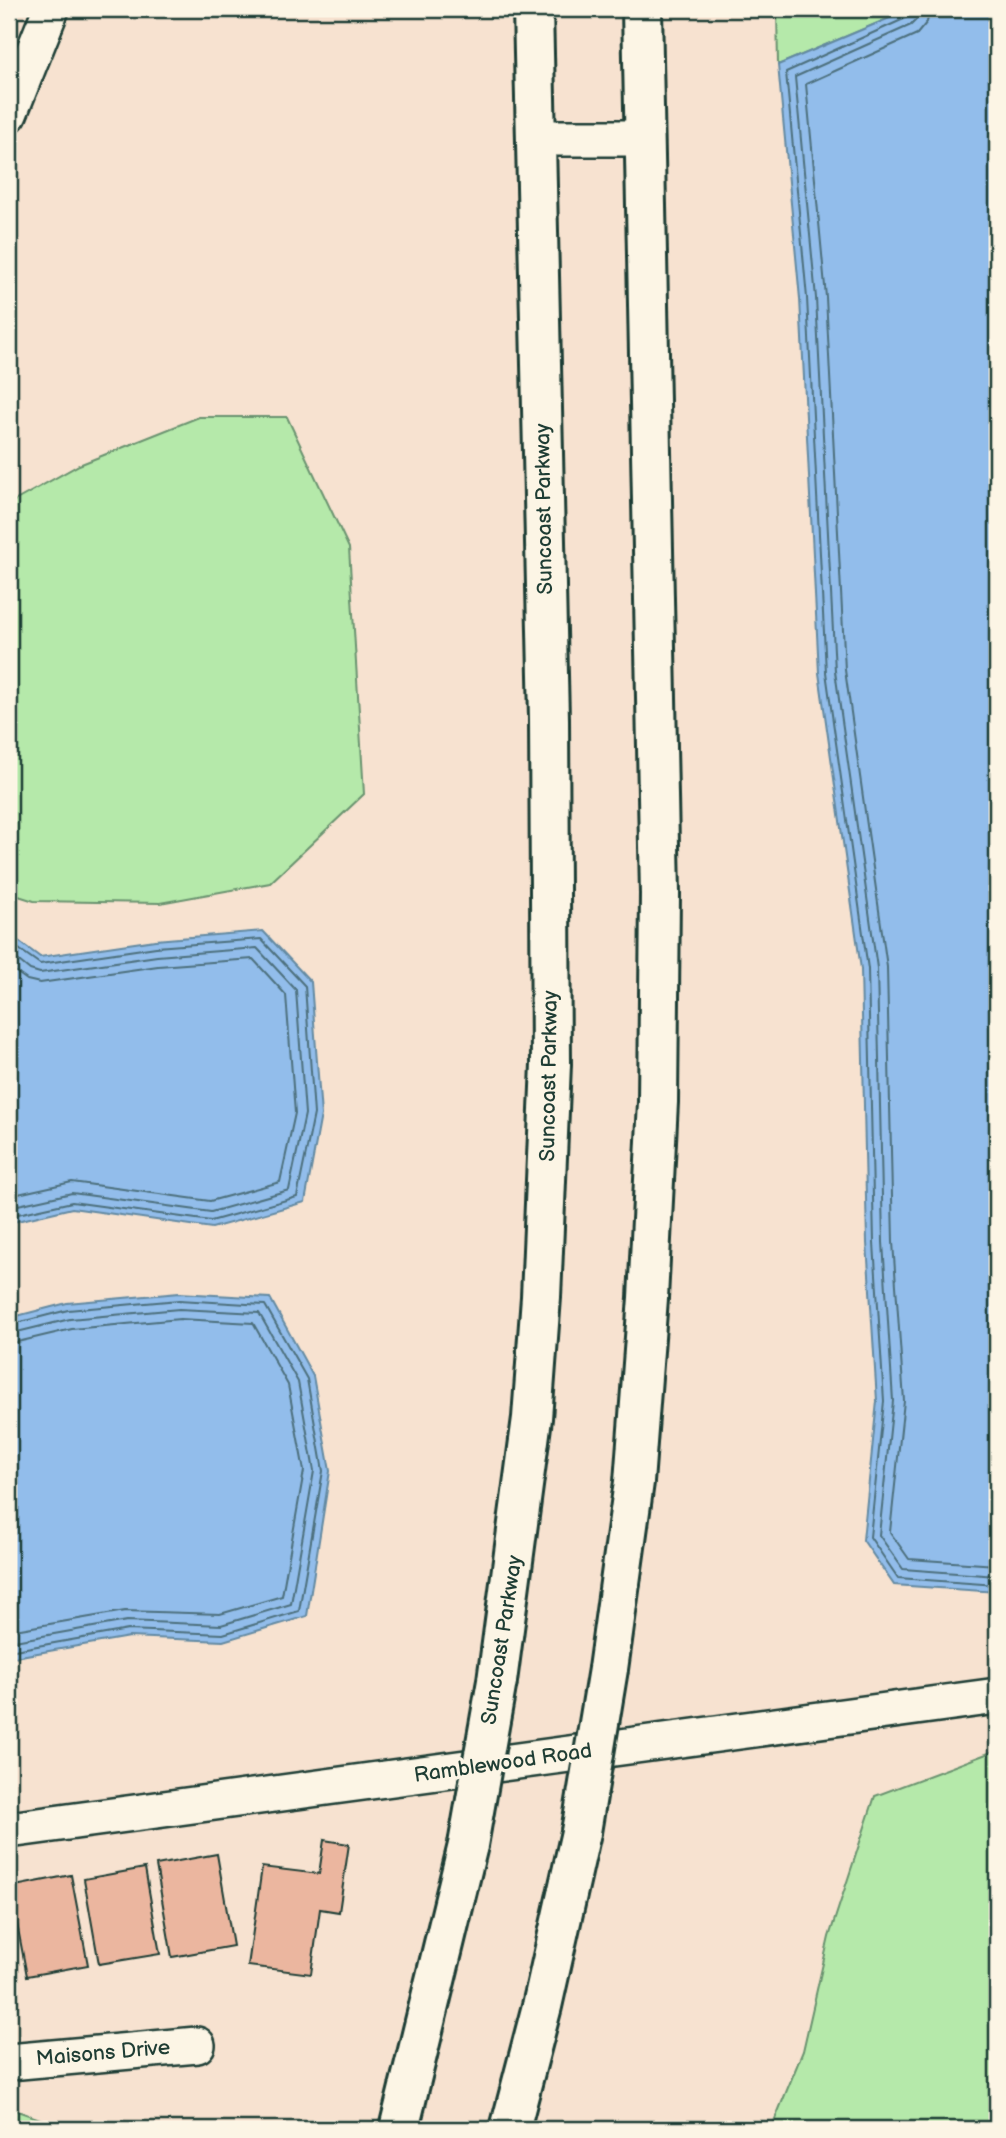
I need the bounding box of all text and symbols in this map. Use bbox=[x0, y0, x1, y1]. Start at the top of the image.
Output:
street label: Suncoast Parkway bbox=[530, 423, 558, 595]
street label: Suncoast Parkway bbox=[535, 990, 563, 1162]
street label: Suncoast Parkway bbox=[476, 1553, 528, 1727]
street label: Ramblewood Road bbox=[412, 1738, 594, 1788]
street label: Maisons Drive bbox=[35, 2035, 171, 2071]

